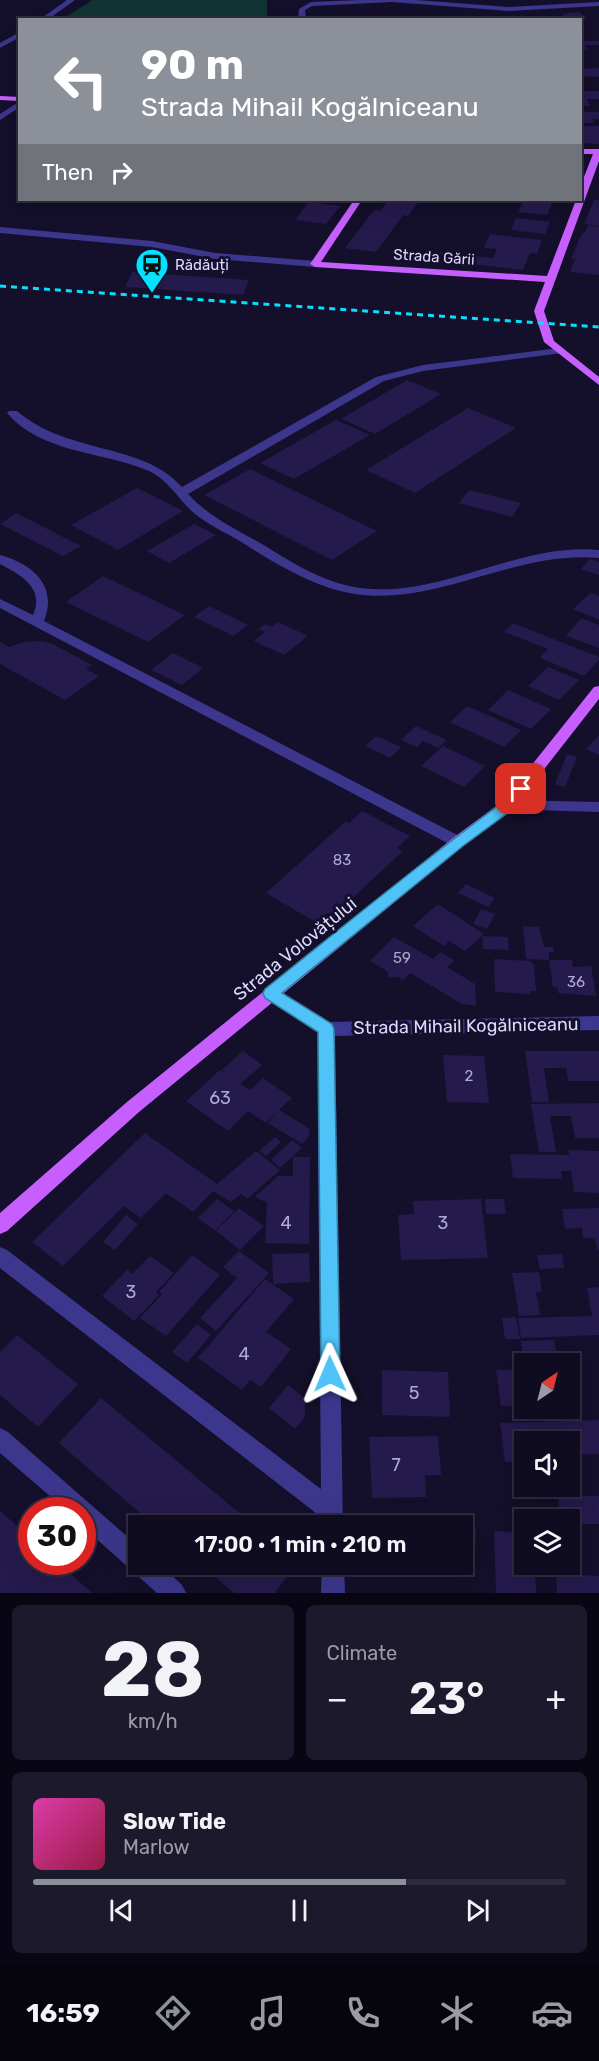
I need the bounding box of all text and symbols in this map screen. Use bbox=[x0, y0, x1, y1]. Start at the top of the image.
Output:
text: 90 m bbox=[141, 40, 244, 90]
icon: left bbox=[42, 42, 120, 120]
text: Strada Mihail Kogălniceanu bbox=[141, 91, 479, 123]
icon: right bbox=[105, 156, 138, 189]
text: Then bbox=[42, 159, 93, 186]
street label: Strada Gării bbox=[393, 245, 475, 269]
station icon: Rădăuți bbox=[134, 247, 170, 294]
place label: Rădăuți bbox=[175, 256, 229, 274]
pin bbox=[495, 763, 546, 814]
icon: arrive bbox=[504, 772, 537, 805]
house number: 83 bbox=[333, 851, 351, 869]
street label: Strada Volovățului bbox=[229, 893, 361, 1005]
house number: 59 bbox=[393, 949, 411, 967]
house number: 36 bbox=[567, 973, 585, 991]
street label: Strada Mihail Kogălniceanu bbox=[353, 1013, 579, 1039]
house number: 2 bbox=[465, 1067, 474, 1085]
house number: 63 bbox=[209, 1087, 231, 1109]
house number: 4 bbox=[280, 1212, 292, 1234]
house number: 3 bbox=[438, 1212, 448, 1234]
house number: 3 bbox=[126, 1281, 136, 1303]
position arrow bbox=[298, 1342, 362, 1406]
house number: 4 bbox=[238, 1343, 250, 1365]
north arrow bbox=[514, 1353, 580, 1419]
map controls bbox=[514, 1353, 580, 1575]
house number: 5 bbox=[409, 1382, 419, 1404]
button: sound bbox=[514, 1431, 580, 1497]
house number: 7 bbox=[391, 1454, 401, 1476]
speed limit sign: 30 bbox=[18, 1497, 96, 1575]
button: layers bbox=[514, 1509, 580, 1575]
text: 17:00 · 1 min · 210 m bbox=[195, 1531, 406, 1558]
text: 28 bbox=[101, 1623, 205, 1716]
text: Climate bbox=[327, 1641, 397, 1665]
text: 23° bbox=[409, 1672, 485, 1725]
text: − bbox=[327, 1679, 348, 1718]
text: + bbox=[545, 1679, 566, 1718]
text: km/h bbox=[128, 1709, 178, 1733]
text: Slow Tide bbox=[123, 1808, 226, 1835]
text: Marlow bbox=[123, 1835, 190, 1859]
icon: previous bbox=[105, 1894, 138, 1927]
icon: pause bbox=[283, 1894, 316, 1927]
icon: next bbox=[461, 1894, 494, 1927]
icon: directions bbox=[152, 1992, 194, 2034]
icon: music bbox=[247, 1992, 289, 2034]
icon: phone bbox=[342, 1992, 384, 2034]
icon: climate bbox=[436, 1992, 478, 2034]
icon: car bbox=[531, 1992, 573, 2034]
text: 16:59 bbox=[26, 1997, 100, 2029]

